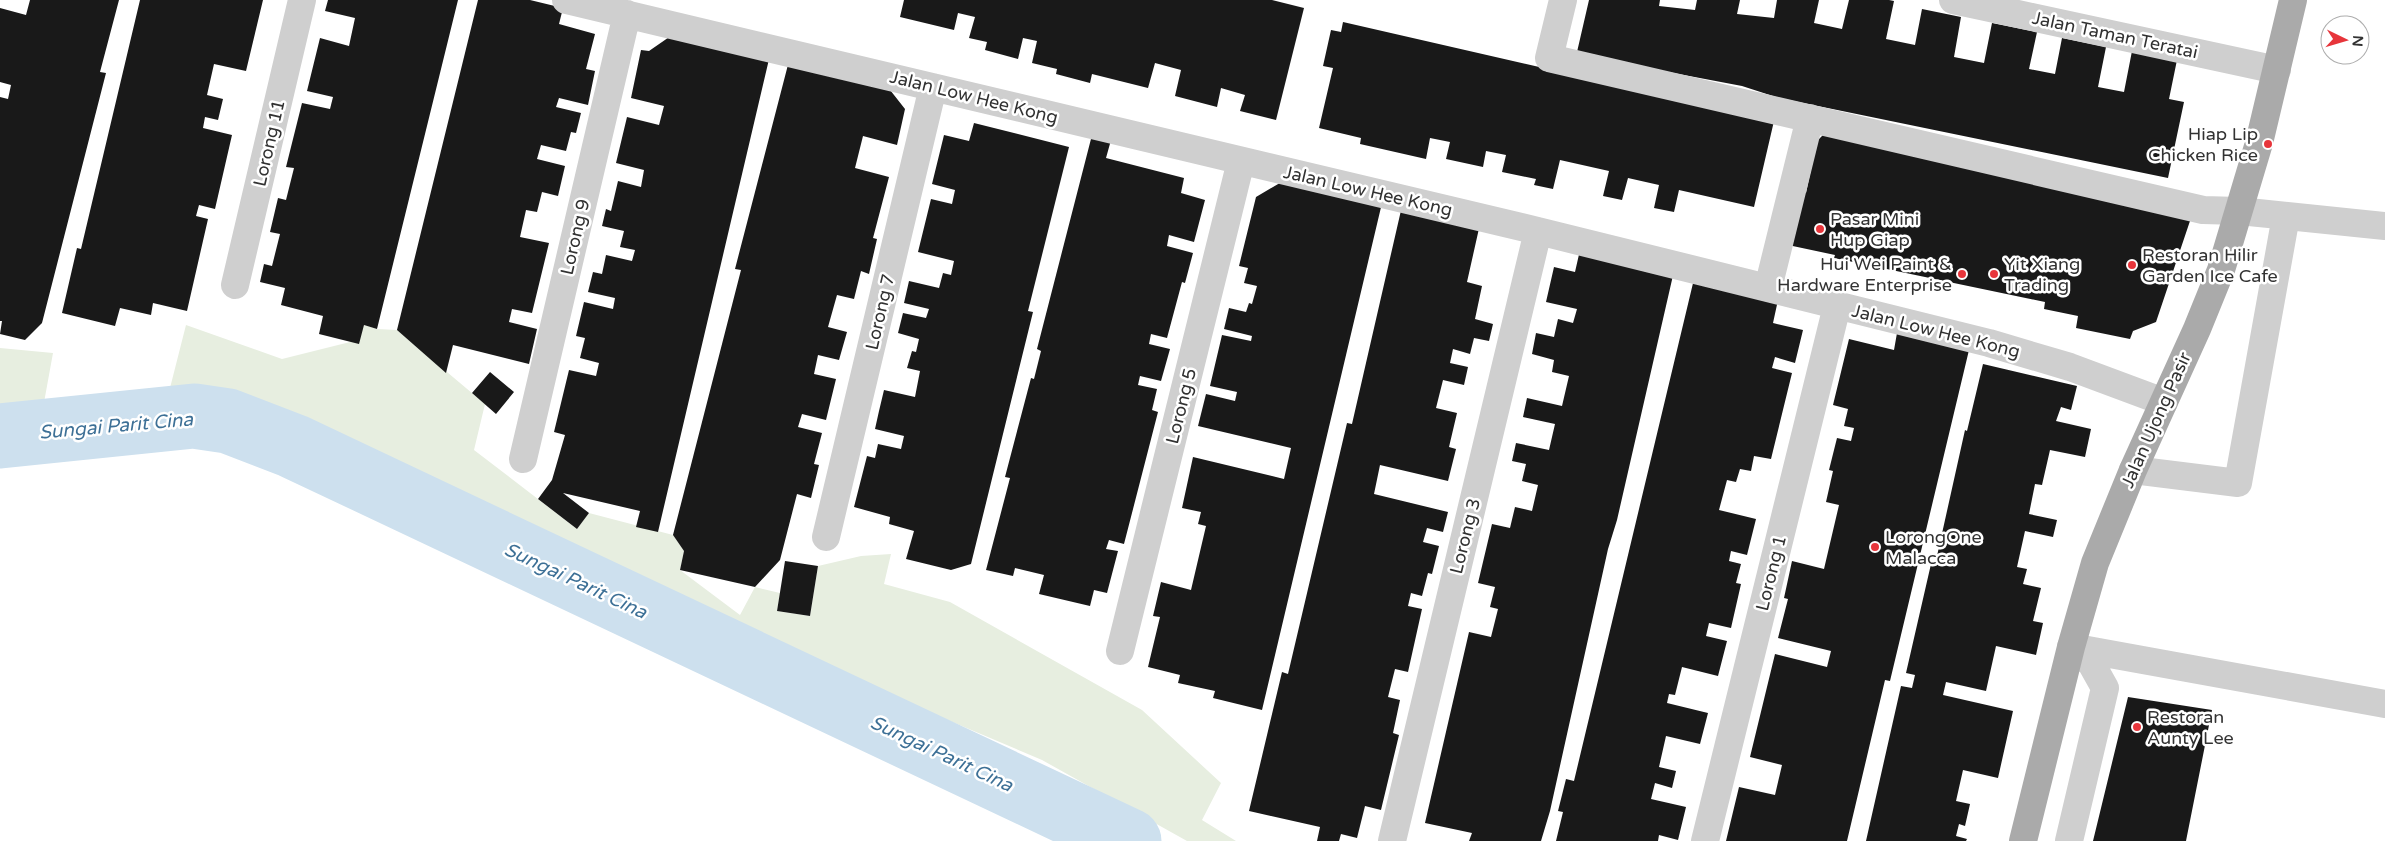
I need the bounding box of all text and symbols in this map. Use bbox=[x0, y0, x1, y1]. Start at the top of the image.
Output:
street label: Jalan Taman Teratai bbox=[2030, 7, 2200, 63]
north arrow bbox=[2320, 15, 2370, 65]
text: N bbox=[2348, 35, 2366, 47]
street label: Jalan Low Hee Kong bbox=[888, 65, 1060, 129]
street label: Lorong 11 bbox=[248, 97, 290, 189]
place label: Hiap Lip Chicken Rice bbox=[2148, 123, 2258, 166]
marker: Hiap Lip Chicken Rice bbox=[2262, 138, 2274, 150]
street label: Jalan Low Hee Kong bbox=[1281, 161, 1455, 221]
street label: Lorong 9 bbox=[556, 197, 594, 277]
place label: Pasar Mini Hup Giap bbox=[1830, 208, 1919, 251]
marker: Pasar Mini Hup Giap bbox=[1814, 223, 1826, 235]
place label: Restoran Hilir Garden Ice Cafe bbox=[2142, 244, 2278, 287]
place label: Hui Wei Paint & Hardware Enterprise bbox=[1777, 253, 1952, 296]
place label: Yit Xiang Trading bbox=[2004, 253, 2080, 296]
marker: Restoran Hilir Garden Ice Cafe bbox=[2126, 259, 2138, 271]
marker: Hui Wei Paint & Hardware Enterprise bbox=[1956, 268, 1968, 280]
marker: Yit Xiang Trading bbox=[1988, 268, 2000, 280]
street label: Lorong 7 bbox=[861, 272, 899, 352]
street label: Jalan Low Hee Kong bbox=[1850, 299, 2022, 363]
street label: Jalan Ujong Pasir bbox=[2116, 349, 2196, 491]
street label: Lorong 5 bbox=[1161, 366, 1201, 446]
water label: Sungai Parit Cina bbox=[38, 408, 195, 444]
street label: Lorong 3 bbox=[1445, 496, 1485, 576]
place label: LorongOne Malacca bbox=[1885, 526, 1982, 569]
street label: Lorong 1 bbox=[1751, 533, 1791, 613]
water label: Sungai Parit Cina bbox=[501, 538, 651, 624]
marker: LorongOne Malacca bbox=[1869, 541, 1881, 553]
place label: Restoran Aunty Lee bbox=[2147, 706, 2234, 749]
water label: Sungai Parit Cina bbox=[867, 711, 1017, 797]
marker: Restoran Aunty Lee bbox=[2131, 721, 2143, 733]

